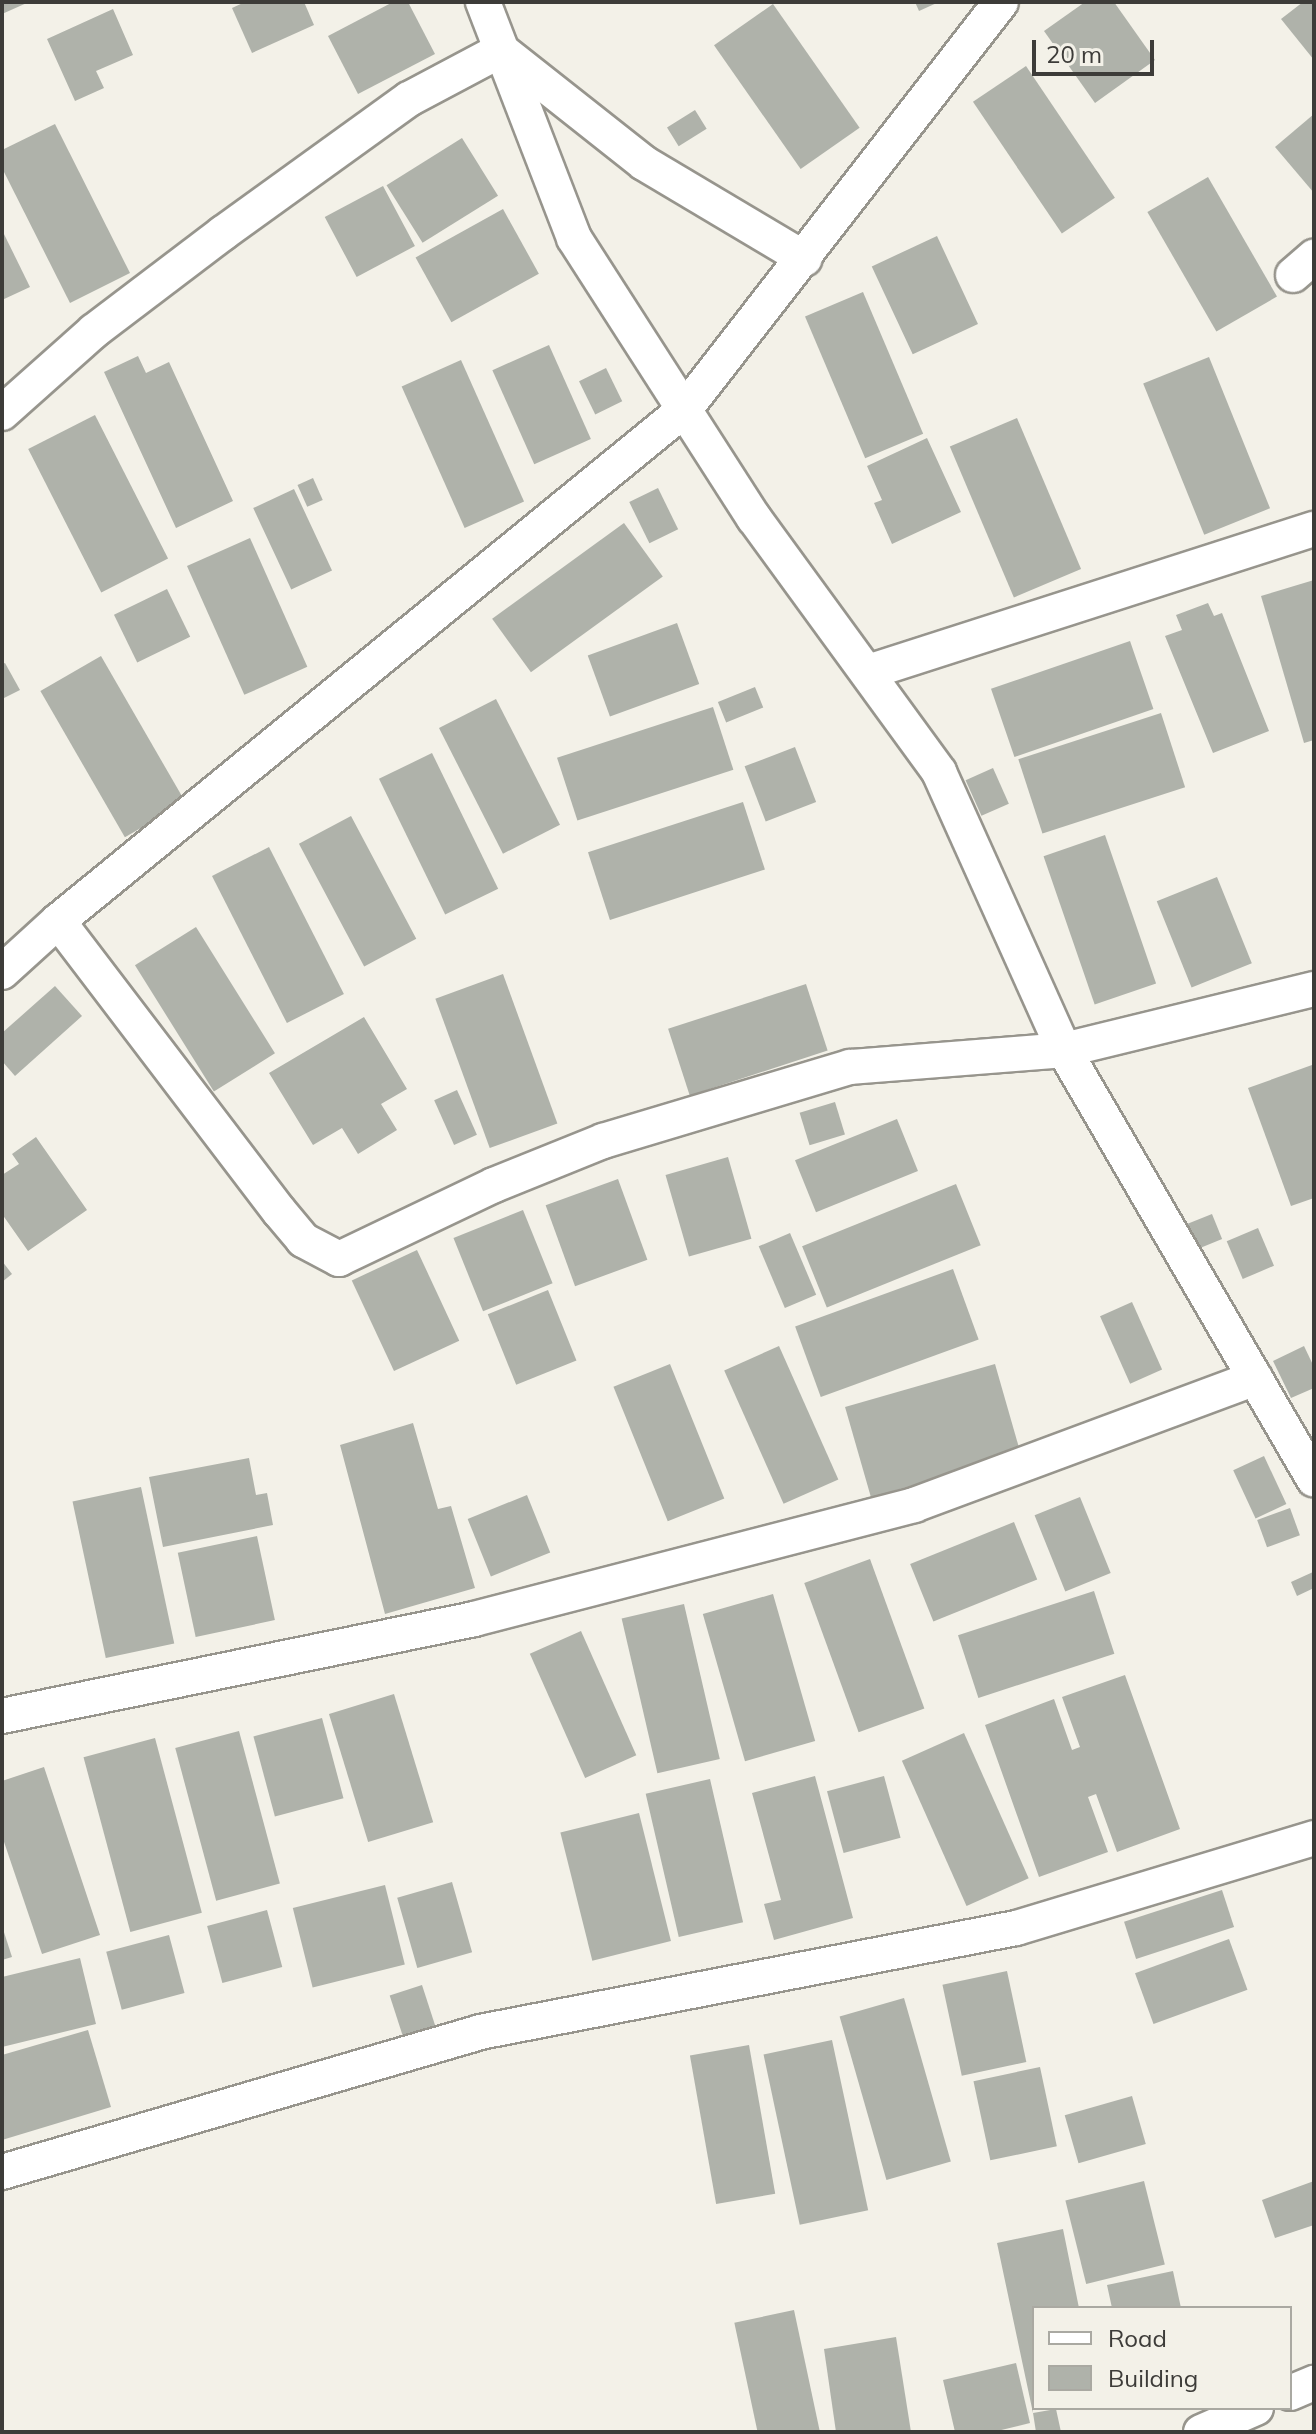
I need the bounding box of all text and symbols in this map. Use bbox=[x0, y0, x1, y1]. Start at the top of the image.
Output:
scale bar bbox=[1036, 24, 1158, 74]
text: 20 m bbox=[1046, 39, 1102, 69]
legend bbox=[1032, 2306, 1292, 2410]
text: Road bbox=[1108, 2323, 1167, 2353]
text: Building bbox=[1108, 2363, 1198, 2393]

